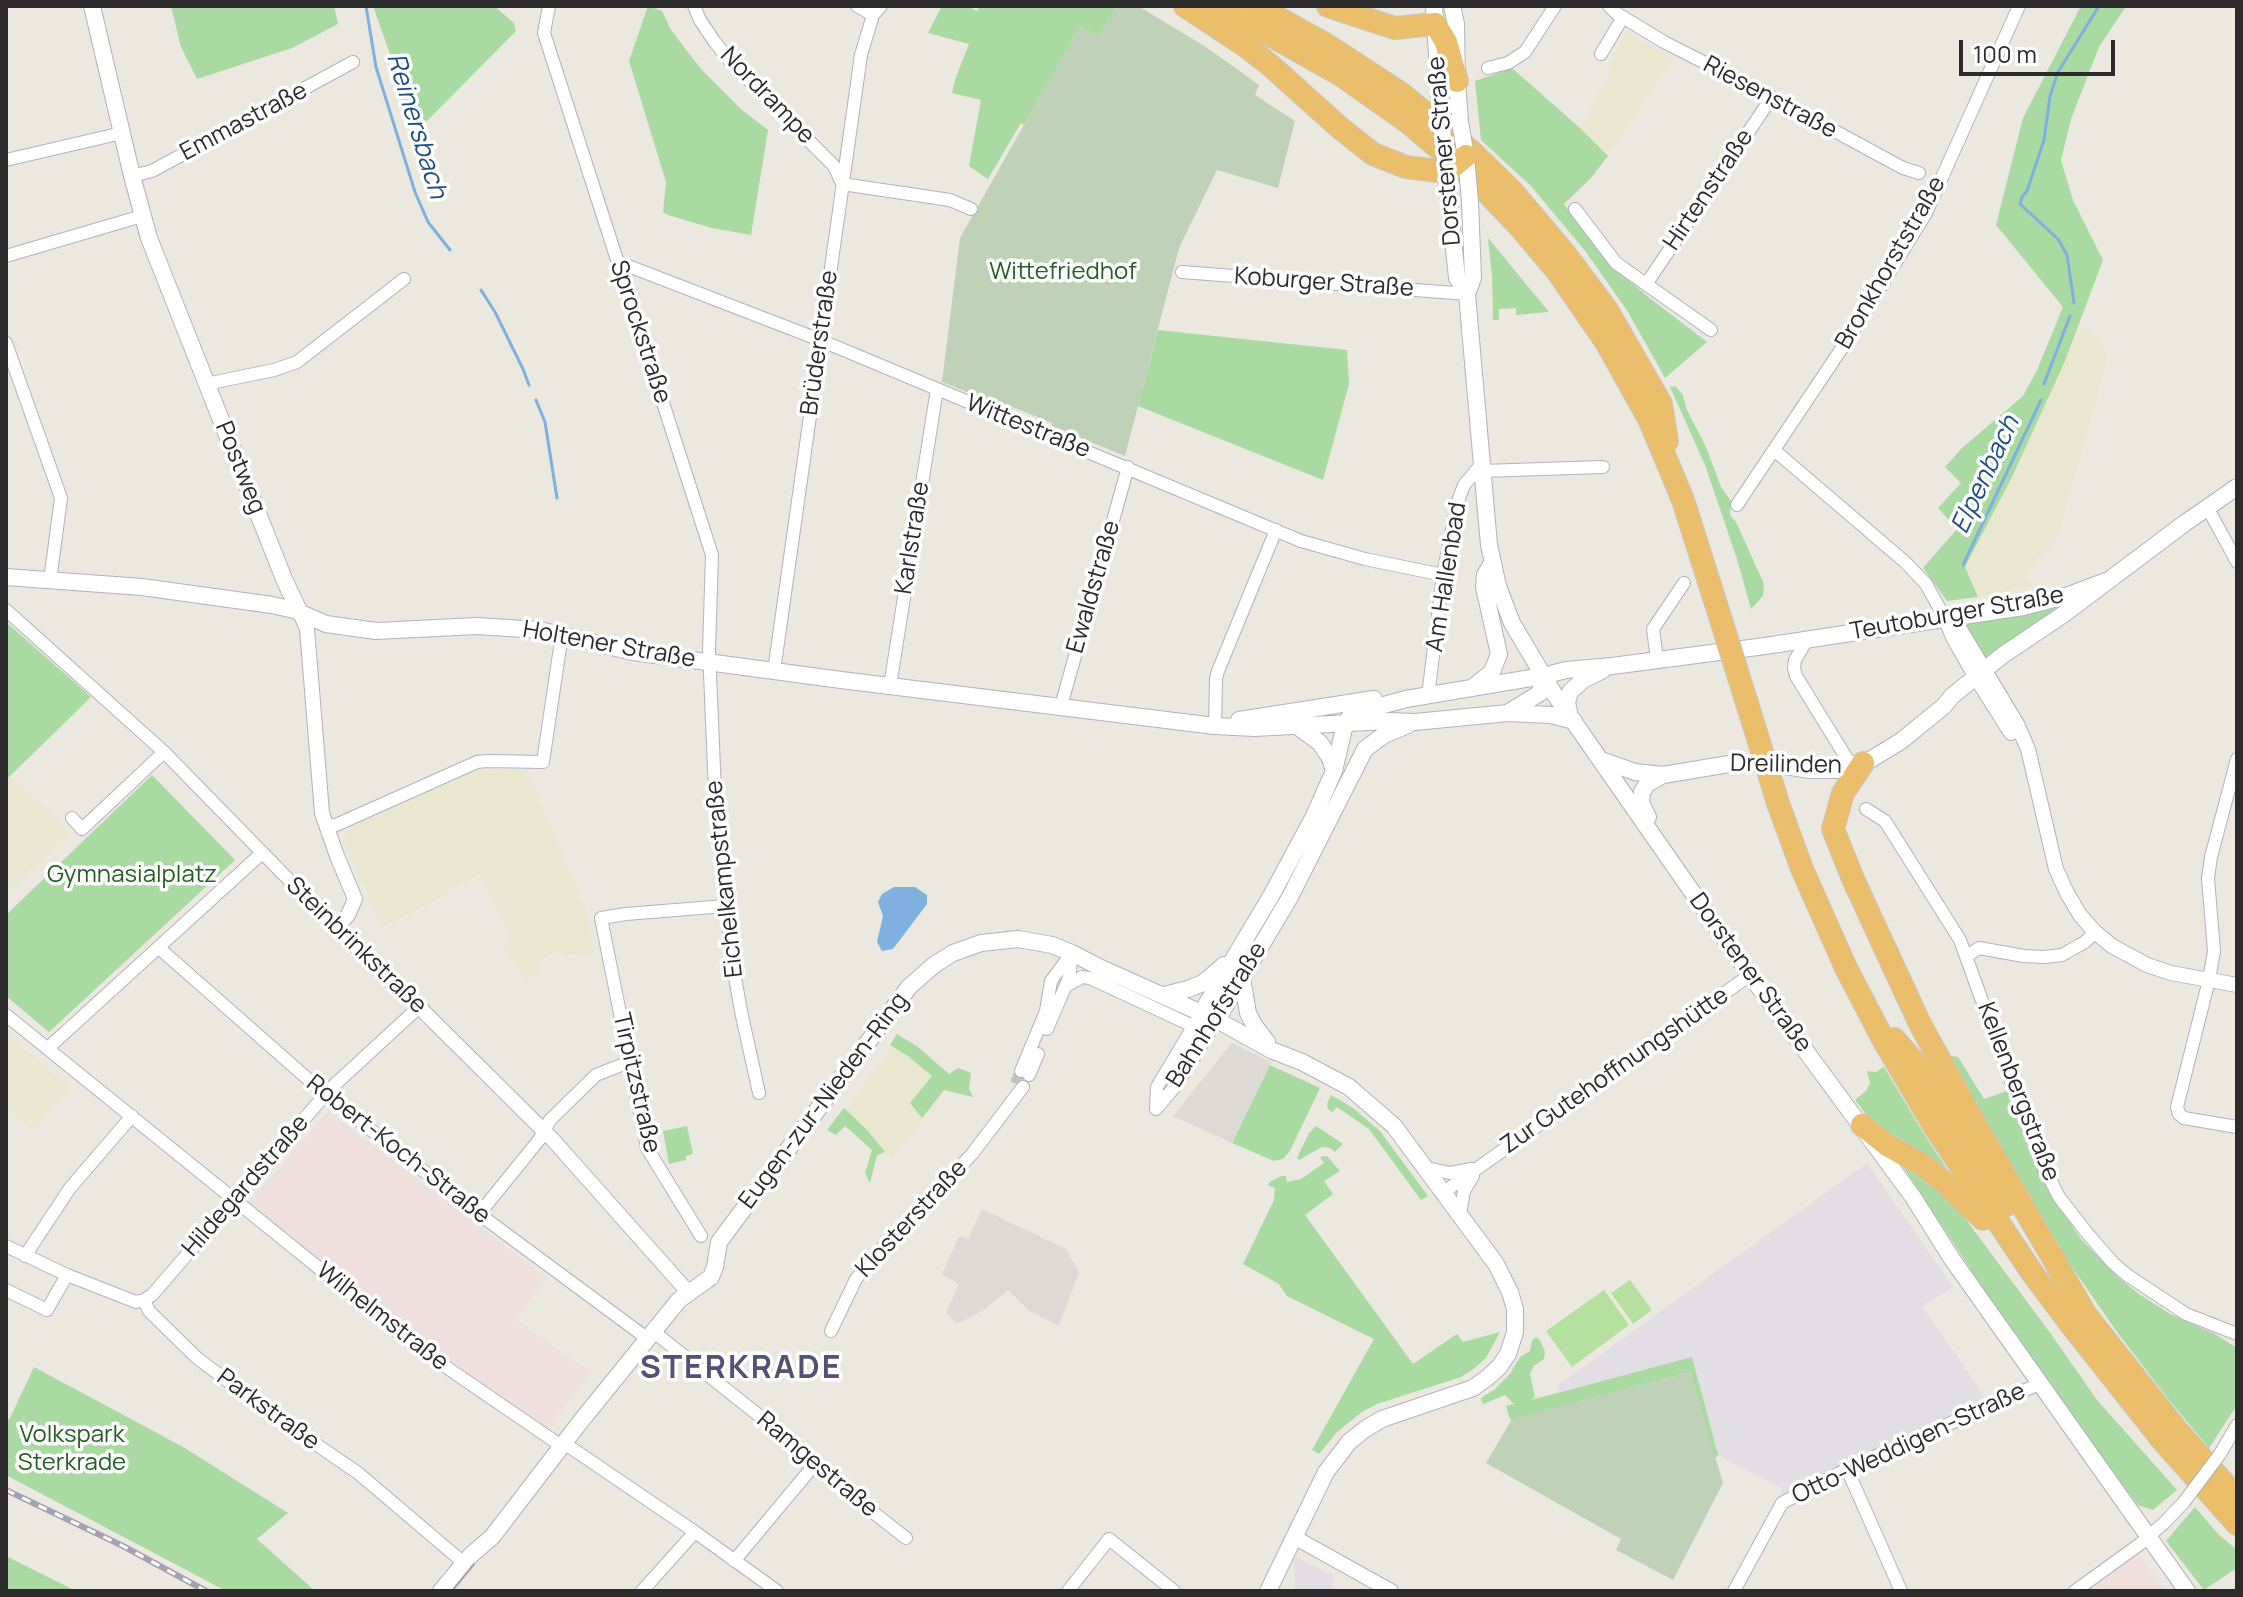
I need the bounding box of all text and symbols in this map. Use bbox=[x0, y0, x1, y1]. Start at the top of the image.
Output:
scale bar bbox=[1963, 24, 2119, 74]
text: 100 m bbox=[1973, 37, 2037, 70]
street label: Nordrampe bbox=[714, 42, 820, 150]
water label: Reinersbach bbox=[379, 50, 453, 202]
street label: Riesenstraße bbox=[1698, 51, 1842, 145]
street label: Dorstener Straße bbox=[1422, 55, 1468, 247]
street label: Emmastraße bbox=[176, 76, 312, 168]
street label: Hirtenstraße bbox=[1658, 124, 1760, 256]
street label: Bronkhorststraße bbox=[1830, 172, 1952, 354]
street label: Sprockstraße bbox=[603, 257, 677, 407]
park label: Wittefriedhof bbox=[989, 258, 1137, 286]
street label: Koburger Straße bbox=[1233, 262, 1415, 304]
street label: Brüderstraße bbox=[796, 269, 844, 417]
street label: Wittestraße bbox=[962, 389, 1094, 465]
water label: Elpenbach bbox=[1945, 411, 2027, 539]
street label: Postweg bbox=[209, 418, 271, 518]
street label: Karlstraße bbox=[890, 479, 936, 597]
street label: Am Hallenbad bbox=[1421, 500, 1473, 654]
street label: Ewaldstraße bbox=[1061, 517, 1127, 657]
street label: Teutoburger Straße bbox=[1848, 581, 2066, 647]
street label: Holtener Straße bbox=[520, 616, 698, 674]
street label: Dreilinden bbox=[1730, 750, 1842, 780]
street label: Eichelkampstraße bbox=[700, 779, 750, 979]
park label: Gymnasialplatz bbox=[47, 861, 217, 889]
street label: Steinbrinkstraße bbox=[280, 872, 432, 1020]
street label: Dorstener Straße bbox=[1683, 888, 1817, 1058]
street label: Bahnhofstraße bbox=[1161, 937, 1273, 1093]
street label: Zur Gutehoffnungshütte bbox=[1496, 981, 1734, 1161]
street label: Eugen-zur-Nieden-Ring bbox=[733, 987, 915, 1215]
street label: Kellenbergstraße bbox=[1971, 999, 2065, 1185]
street label: Tirpitzstraße bbox=[606, 1010, 666, 1156]
street label: Robert-Koch-Straße bbox=[300, 1069, 496, 1231]
street label: Hildegardstraße bbox=[177, 1109, 315, 1263]
street label: Klosterstraße bbox=[850, 1154, 974, 1284]
street label: Wilhelmstraße bbox=[310, 1257, 454, 1377]
district label: STERKRADE bbox=[640, 1350, 842, 1388]
street label: Parkstraße bbox=[211, 1363, 325, 1457]
street label: Otto-Weddigen-Straße bbox=[1788, 1377, 2030, 1511]
street label: Ramgestraße bbox=[751, 1406, 883, 1524]
park label: Volkspark Sterkrade bbox=[18, 1421, 126, 1477]

